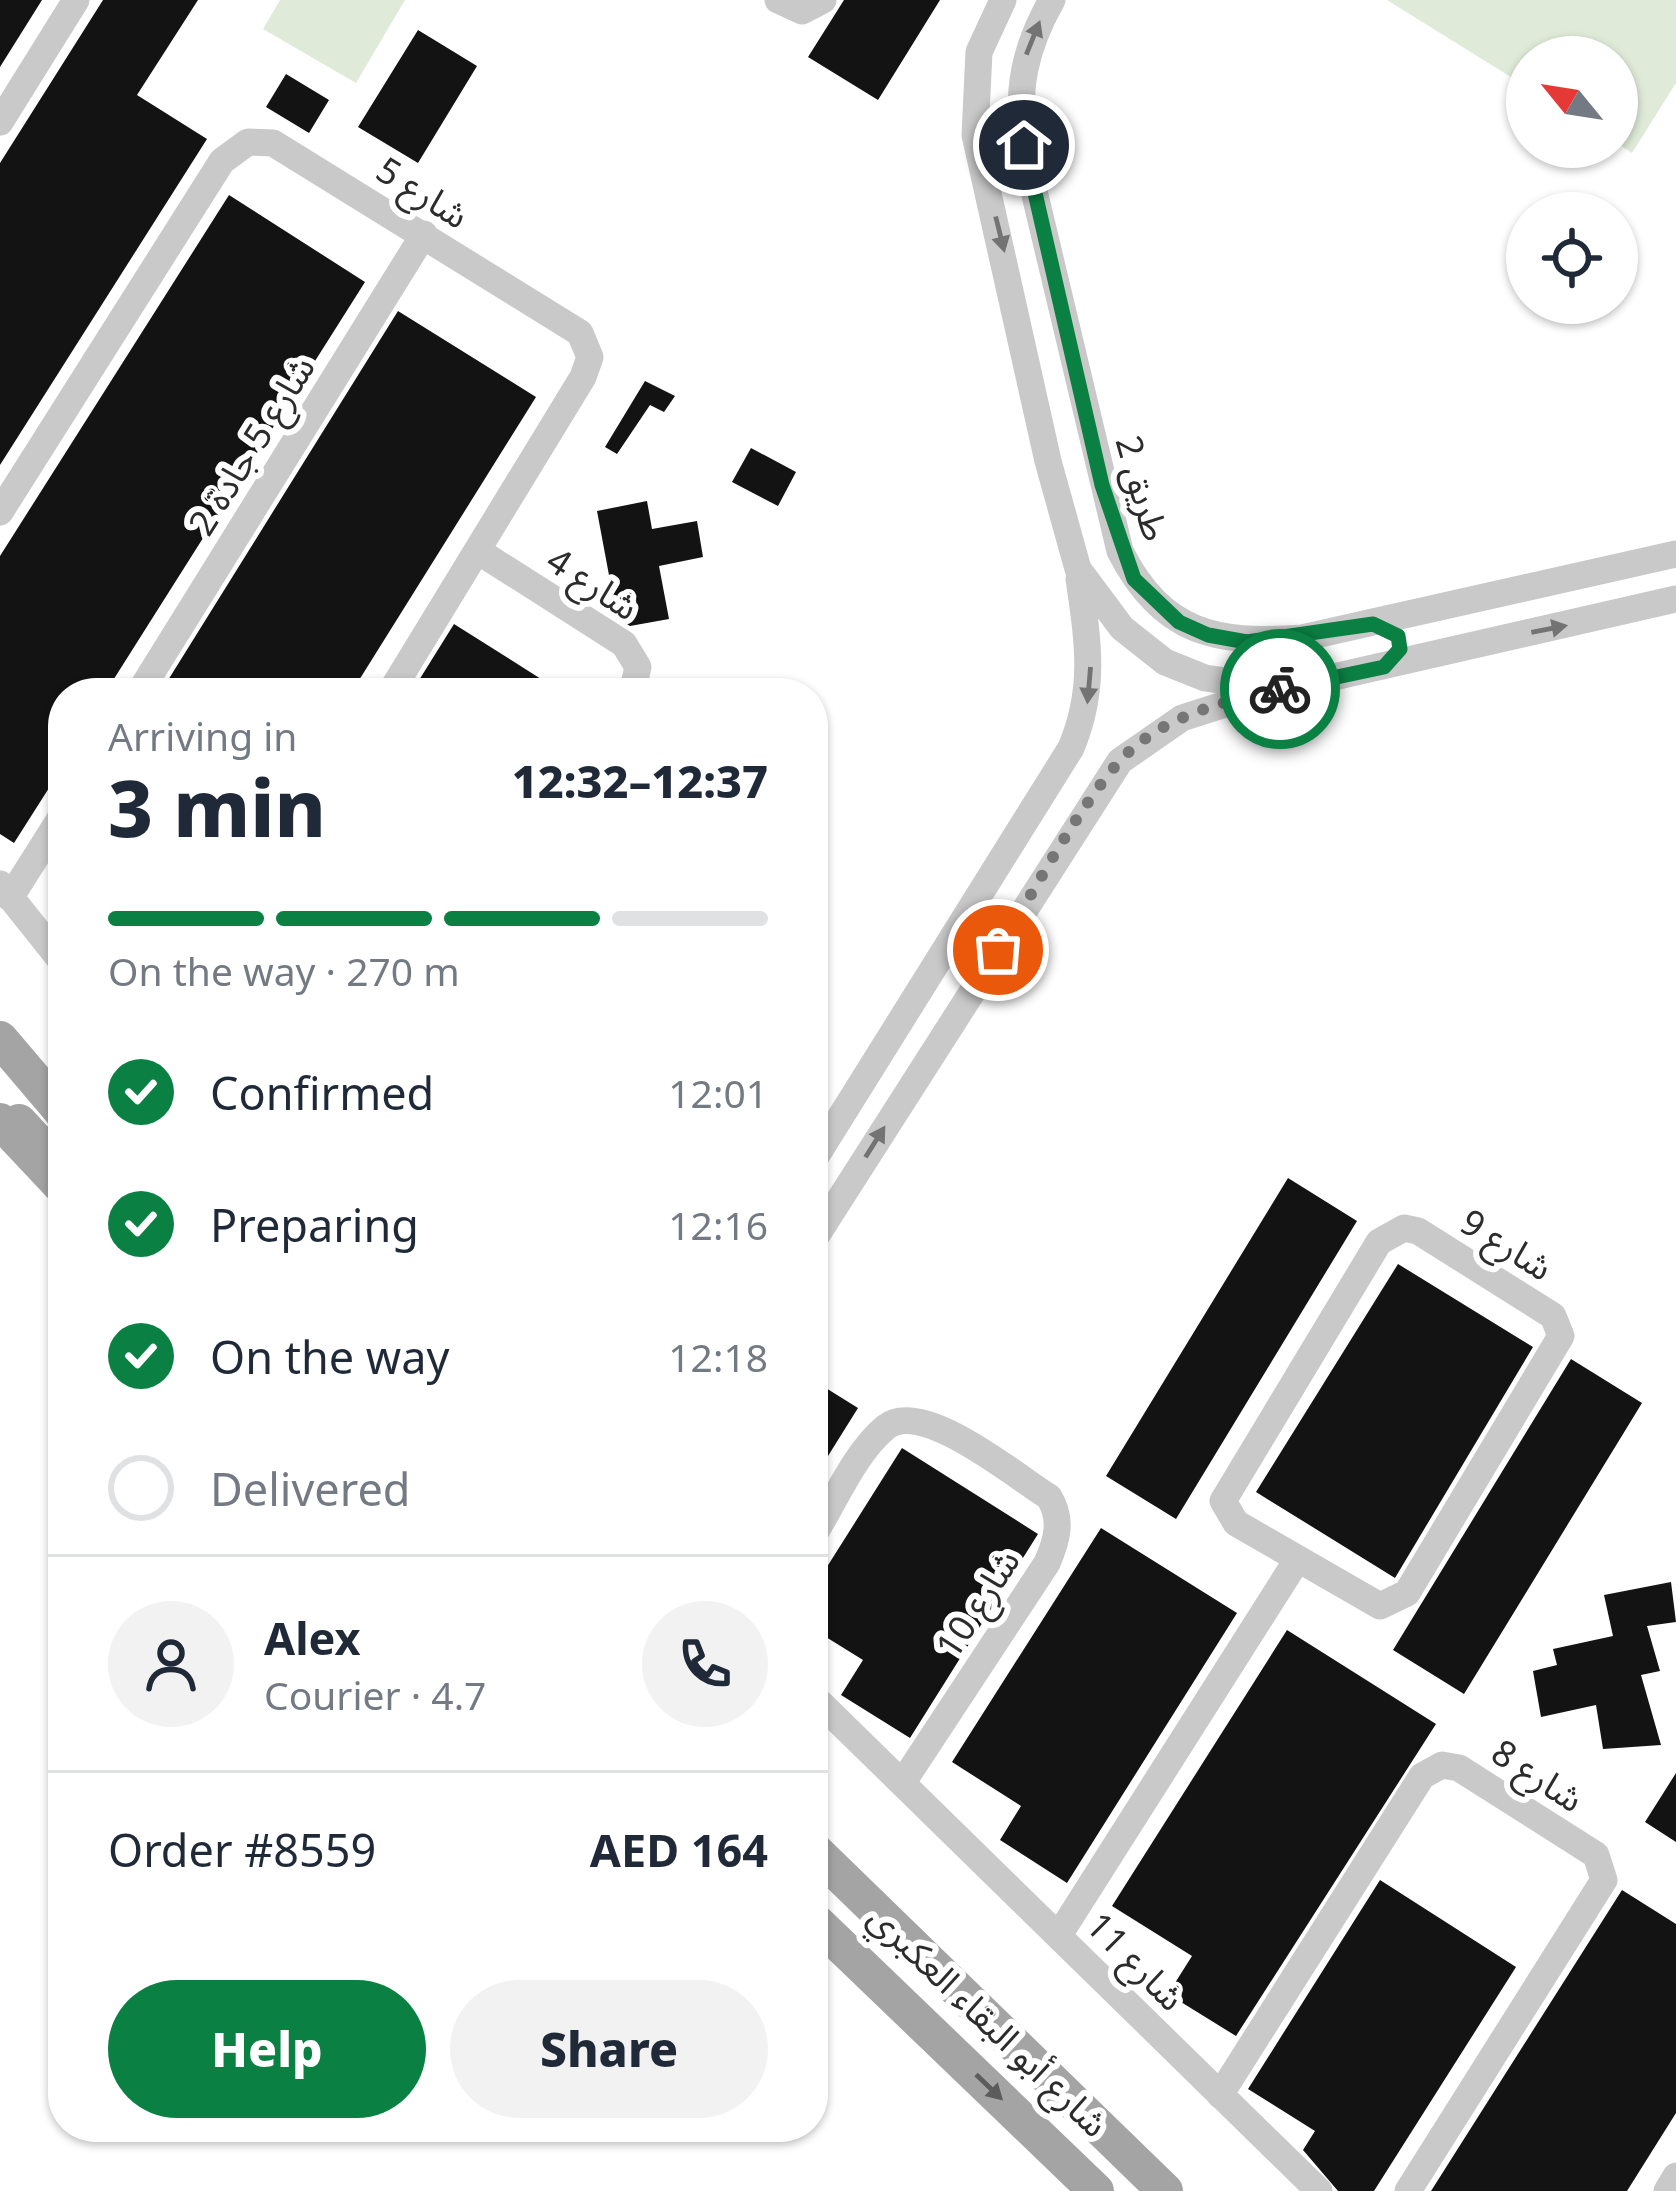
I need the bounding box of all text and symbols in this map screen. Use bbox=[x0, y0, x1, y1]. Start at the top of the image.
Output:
one-way arrow bbox=[1024, 20, 1043, 56]
north arrow bbox=[1506, 36, 1638, 168]
map controls bbox=[1506, 36, 1638, 324]
pin bbox=[973, 94, 1075, 196]
icon: home bbox=[991, 112, 1057, 178]
street label: شارع 5 bbox=[366, 145, 478, 242]
button: locate bbox=[1506, 192, 1638, 324]
one-way arrow bbox=[991, 216, 1010, 253]
street label: شارع 5 جادة 2 bbox=[176, 346, 328, 546]
street label: طريق 2 bbox=[1105, 430, 1181, 546]
street label: شارع 4 bbox=[536, 535, 648, 633]
one-way arrow bbox=[1531, 619, 1568, 638]
courier bbox=[1220, 629, 1340, 749]
icon: bike bbox=[1247, 656, 1313, 722]
one-way arrow bbox=[1079, 667, 1098, 704]
text: Arriving in bbox=[108, 709, 297, 762]
text: 12:32–12:37 bbox=[512, 750, 768, 811]
text: 3 min bbox=[108, 754, 326, 860]
pin bbox=[947, 899, 1049, 1001]
icon: bag bbox=[965, 917, 1031, 983]
text: On the way · 270 m bbox=[108, 944, 460, 997]
icon: check bbox=[108, 1059, 174, 1125]
text: Confirmed bbox=[210, 1062, 434, 1123]
text: 12:01 bbox=[668, 1066, 768, 1119]
one-way arrow bbox=[864, 1126, 886, 1158]
icon: check bbox=[108, 1191, 174, 1257]
text: Preparing bbox=[210, 1194, 419, 1255]
street label: شارع 9 bbox=[1450, 1197, 1562, 1294]
text: 12:16 bbox=[668, 1198, 768, 1251]
icon: check bbox=[108, 1323, 174, 1389]
text: On the way bbox=[210, 1326, 449, 1387]
text: 12:18 bbox=[668, 1330, 768, 1383]
text: Delivered bbox=[210, 1458, 410, 1519]
street label: شارع 10 bbox=[924, 1539, 1033, 1669]
button: person bbox=[108, 1601, 234, 1727]
button: phone bbox=[642, 1601, 768, 1727]
text: Alex bbox=[264, 1607, 361, 1668]
text: Courier · 4.7 bbox=[264, 1668, 486, 1721]
street label: شارع 8 bbox=[1481, 1727, 1593, 1825]
text: Order #8559 bbox=[108, 1819, 376, 1880]
text: AED 164 bbox=[590, 1819, 768, 1880]
street label: شارع أبو البقاء العكبري bbox=[855, 1893, 1120, 2150]
street label: شارع 11 bbox=[1074, 1901, 1196, 2023]
button: Help bbox=[108, 1980, 426, 2118]
button: Share bbox=[450, 1980, 768, 2118]
one-way arrow bbox=[975, 2073, 1003, 2101]

